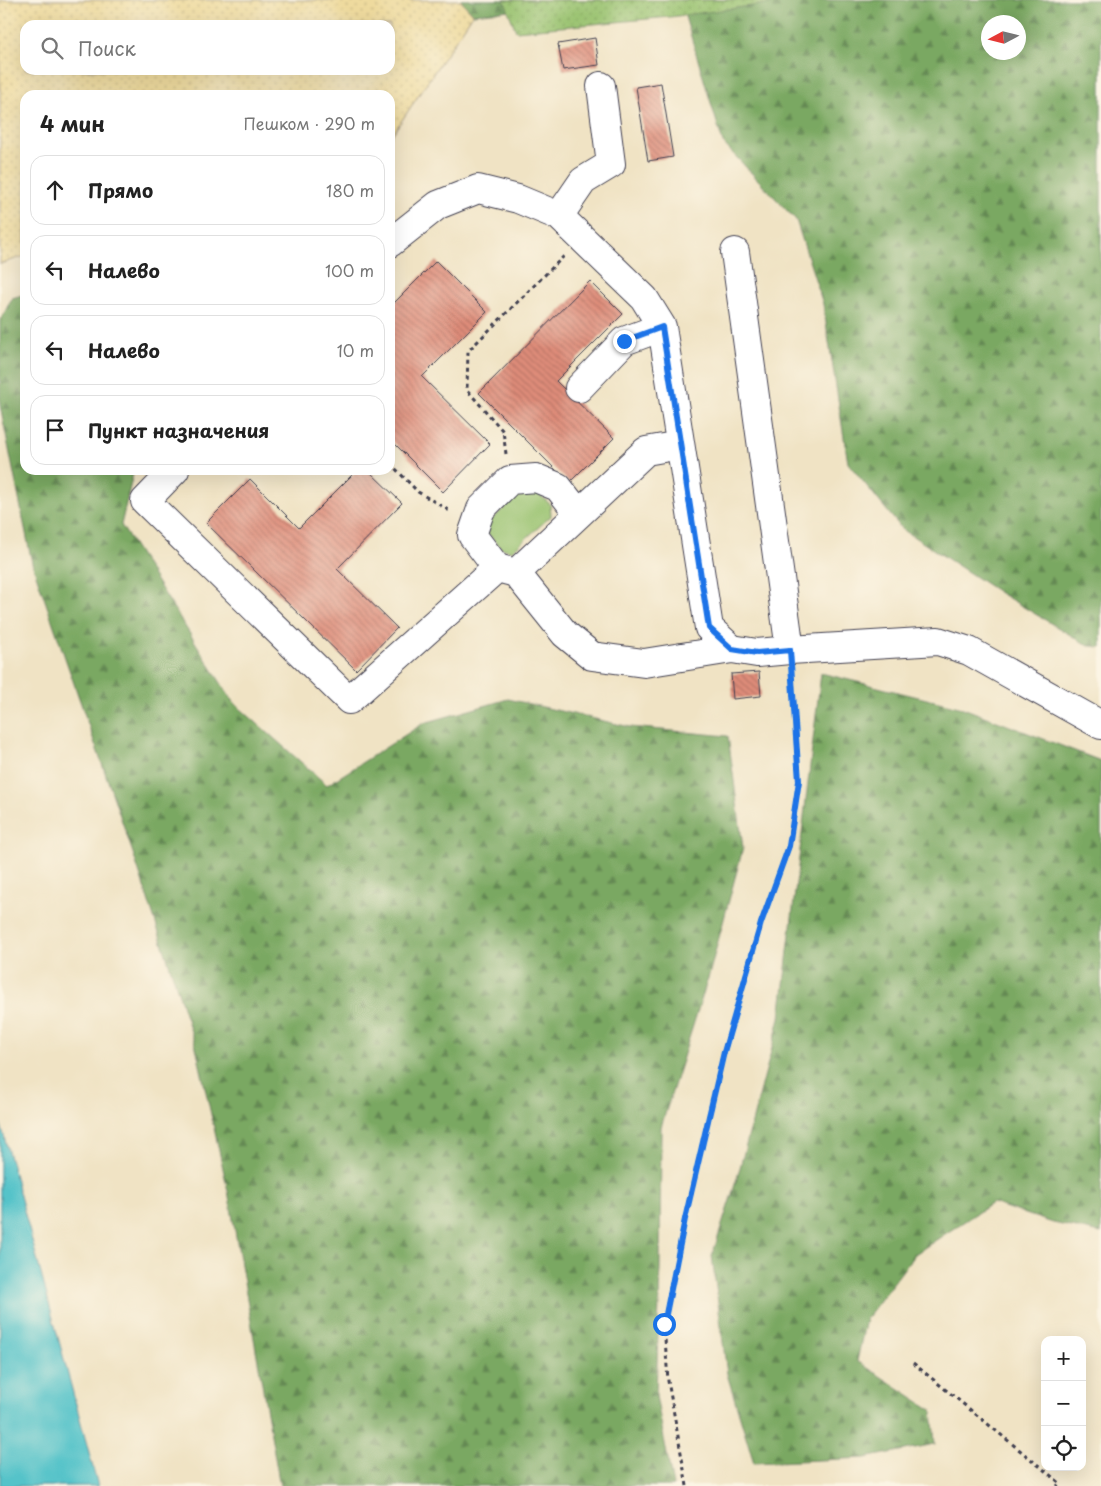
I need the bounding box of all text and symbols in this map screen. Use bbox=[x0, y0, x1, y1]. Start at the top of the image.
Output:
north arrow bbox=[981, 15, 1026, 60]
search box bbox=[20, 20, 395, 75]
icon: search bbox=[38, 34, 66, 62]
text: Поиск bbox=[78, 34, 136, 62]
text: 4 мин bbox=[40, 107, 105, 139]
text: Пешком · 290 m bbox=[244, 111, 375, 135]
icon: ahead bbox=[41, 176, 69, 204]
text: Прямо bbox=[88, 176, 153, 204]
text: 180 m bbox=[326, 178, 374, 202]
icon: left bbox=[41, 256, 69, 284]
text: Налево bbox=[88, 256, 160, 284]
text: 100 m bbox=[325, 258, 374, 282]
route end bbox=[613, 330, 636, 353]
icon: left bbox=[41, 336, 69, 364]
text: Налево bbox=[88, 336, 160, 364]
text: 10 m bbox=[337, 338, 374, 362]
icon: arrive bbox=[41, 416, 69, 444]
text: Пункт назначения bbox=[88, 416, 269, 444]
route start bbox=[653, 1313, 676, 1336]
map controls bbox=[1041, 1336, 1086, 1471]
button: + bbox=[1041, 1336, 1086, 1381]
button: − bbox=[1041, 1381, 1086, 1426]
button: locate bbox=[1041, 1426, 1086, 1471]

